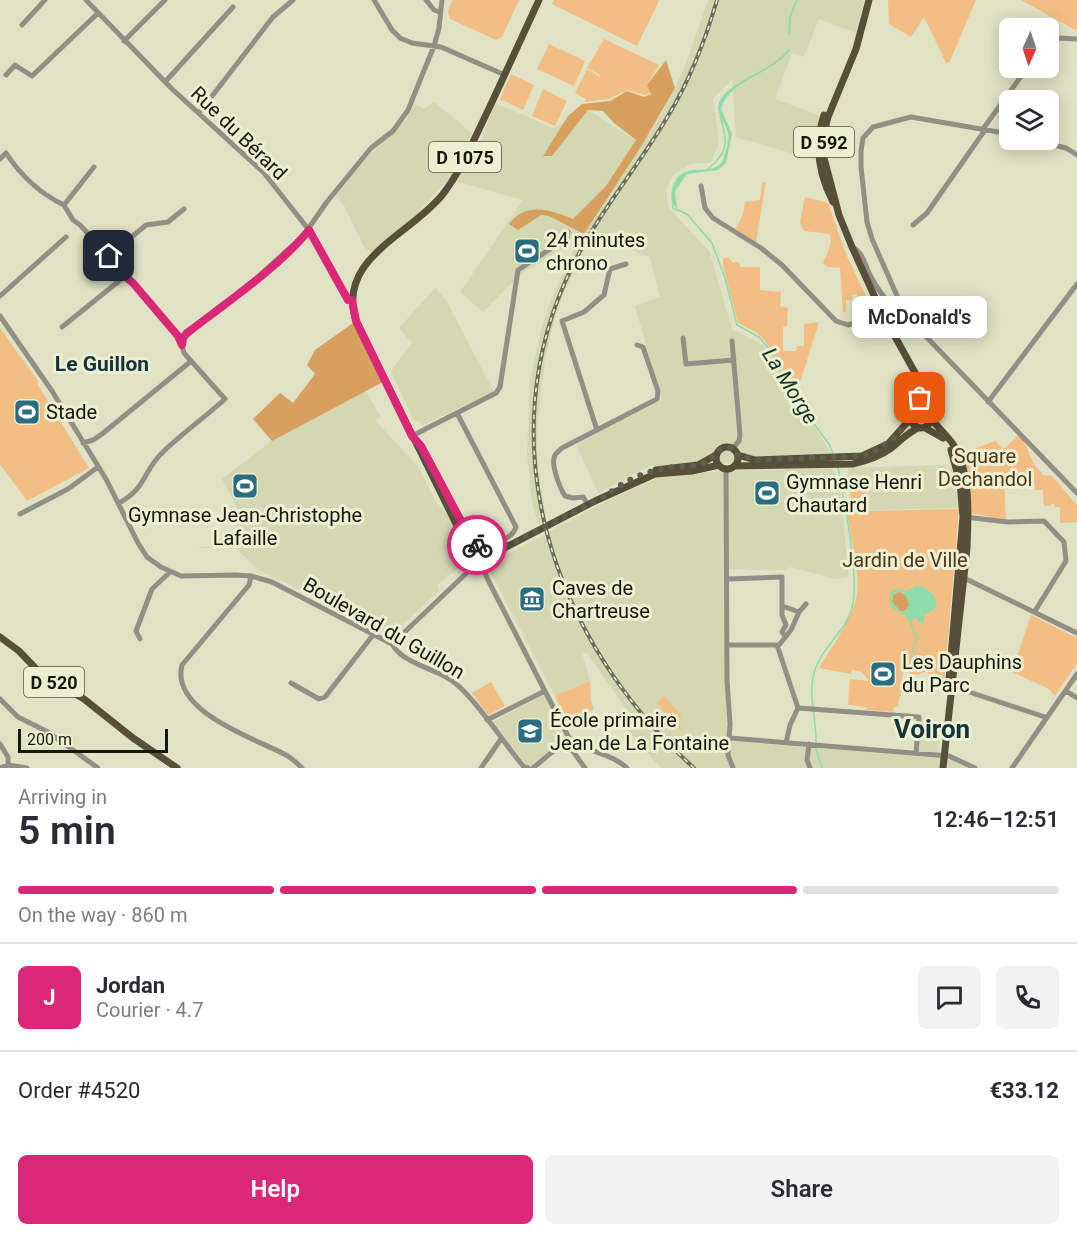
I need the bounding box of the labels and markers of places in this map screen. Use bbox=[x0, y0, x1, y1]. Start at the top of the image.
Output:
place label: 24 minutes chrono bbox=[546, 228, 645, 275]
pin bbox=[83, 230, 134, 281]
sports icon: 24 minutes chrono bbox=[512, 236, 542, 266]
callout: McDonald's bbox=[852, 296, 988, 338]
pin bbox=[894, 372, 945, 423]
sports icon: Stade bbox=[12, 397, 42, 427]
place label: Stade bbox=[46, 400, 97, 424]
place label: Gymnase Henri Chautard bbox=[786, 470, 922, 517]
sports icon: Gymnase Jean-Christophe Lafaille bbox=[230, 471, 260, 501]
sports icon: Gymnase Henri Chautard bbox=[752, 478, 782, 508]
place label: Gymnase Jean-Christophe Lafaille bbox=[128, 503, 362, 550]
place label: Caves de Chartreuse bbox=[552, 576, 650, 623]
museum icon: Caves de Chartreuse bbox=[517, 584, 547, 614]
place label: Les Dauphins du Parc bbox=[902, 650, 1022, 697]
sports icon: Les Dauphins du Parc bbox=[868, 659, 898, 689]
place label: École primaire Jean de La Fontaine bbox=[550, 708, 729, 755]
school or university icon: École primaire Jean de La Fontaine bbox=[515, 716, 545, 746]

